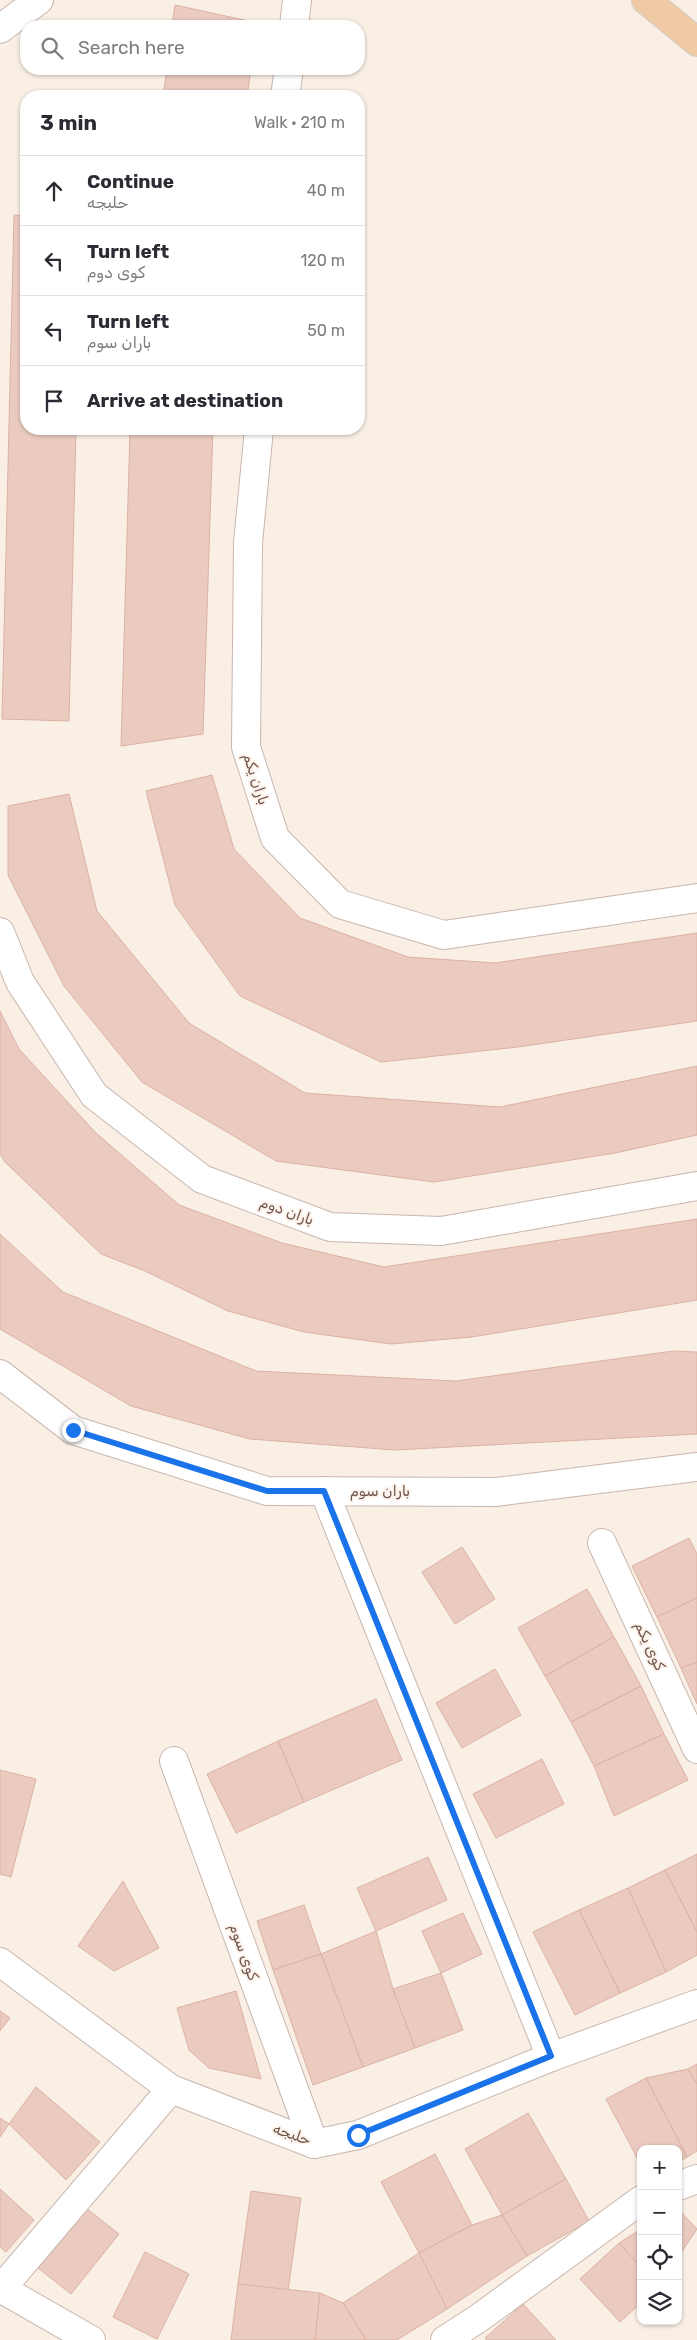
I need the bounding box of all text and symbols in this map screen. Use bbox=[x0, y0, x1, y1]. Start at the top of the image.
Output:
search box bbox=[20, 20, 365, 75]
icon: search bbox=[38, 34, 66, 62]
text: Search here bbox=[78, 36, 185, 59]
text: 3 min bbox=[40, 110, 97, 135]
text: Walk · 210 m bbox=[254, 113, 345, 132]
text: Continue bbox=[87, 170, 174, 193]
icon: ahead bbox=[40, 177, 68, 205]
text: 40 m bbox=[307, 181, 345, 200]
text: حلبجه bbox=[87, 193, 128, 212]
text: Turn left bbox=[87, 240, 169, 263]
icon: left bbox=[40, 247, 68, 275]
text: 120 m bbox=[300, 251, 345, 270]
text: کوی دوم bbox=[87, 263, 145, 282]
text: Turn left bbox=[87, 310, 169, 333]
icon: left bbox=[40, 317, 68, 345]
text: 50 m bbox=[307, 321, 345, 340]
text: باران سوم bbox=[87, 333, 151, 352]
icon: arrive bbox=[40, 387, 68, 415]
text: Arrive at destination bbox=[87, 389, 283, 412]
street label: باران یکم bbox=[238, 751, 273, 807]
street label: باران دوم bbox=[257, 1193, 316, 1230]
route end bbox=[62, 1419, 85, 1442]
street label: باران سوم bbox=[350, 1482, 410, 1501]
street label: کوی یکم bbox=[630, 1619, 669, 1674]
street label: کوی سوم bbox=[225, 1921, 263, 1983]
street label: حلبجه bbox=[271, 2119, 313, 2149]
route start bbox=[347, 2124, 370, 2147]
map controls bbox=[637, 2145, 682, 2325]
button: + bbox=[637, 2145, 682, 2190]
button: − bbox=[637, 2190, 682, 2235]
button: locate bbox=[637, 2235, 682, 2280]
button: layers bbox=[637, 2280, 682, 2325]

